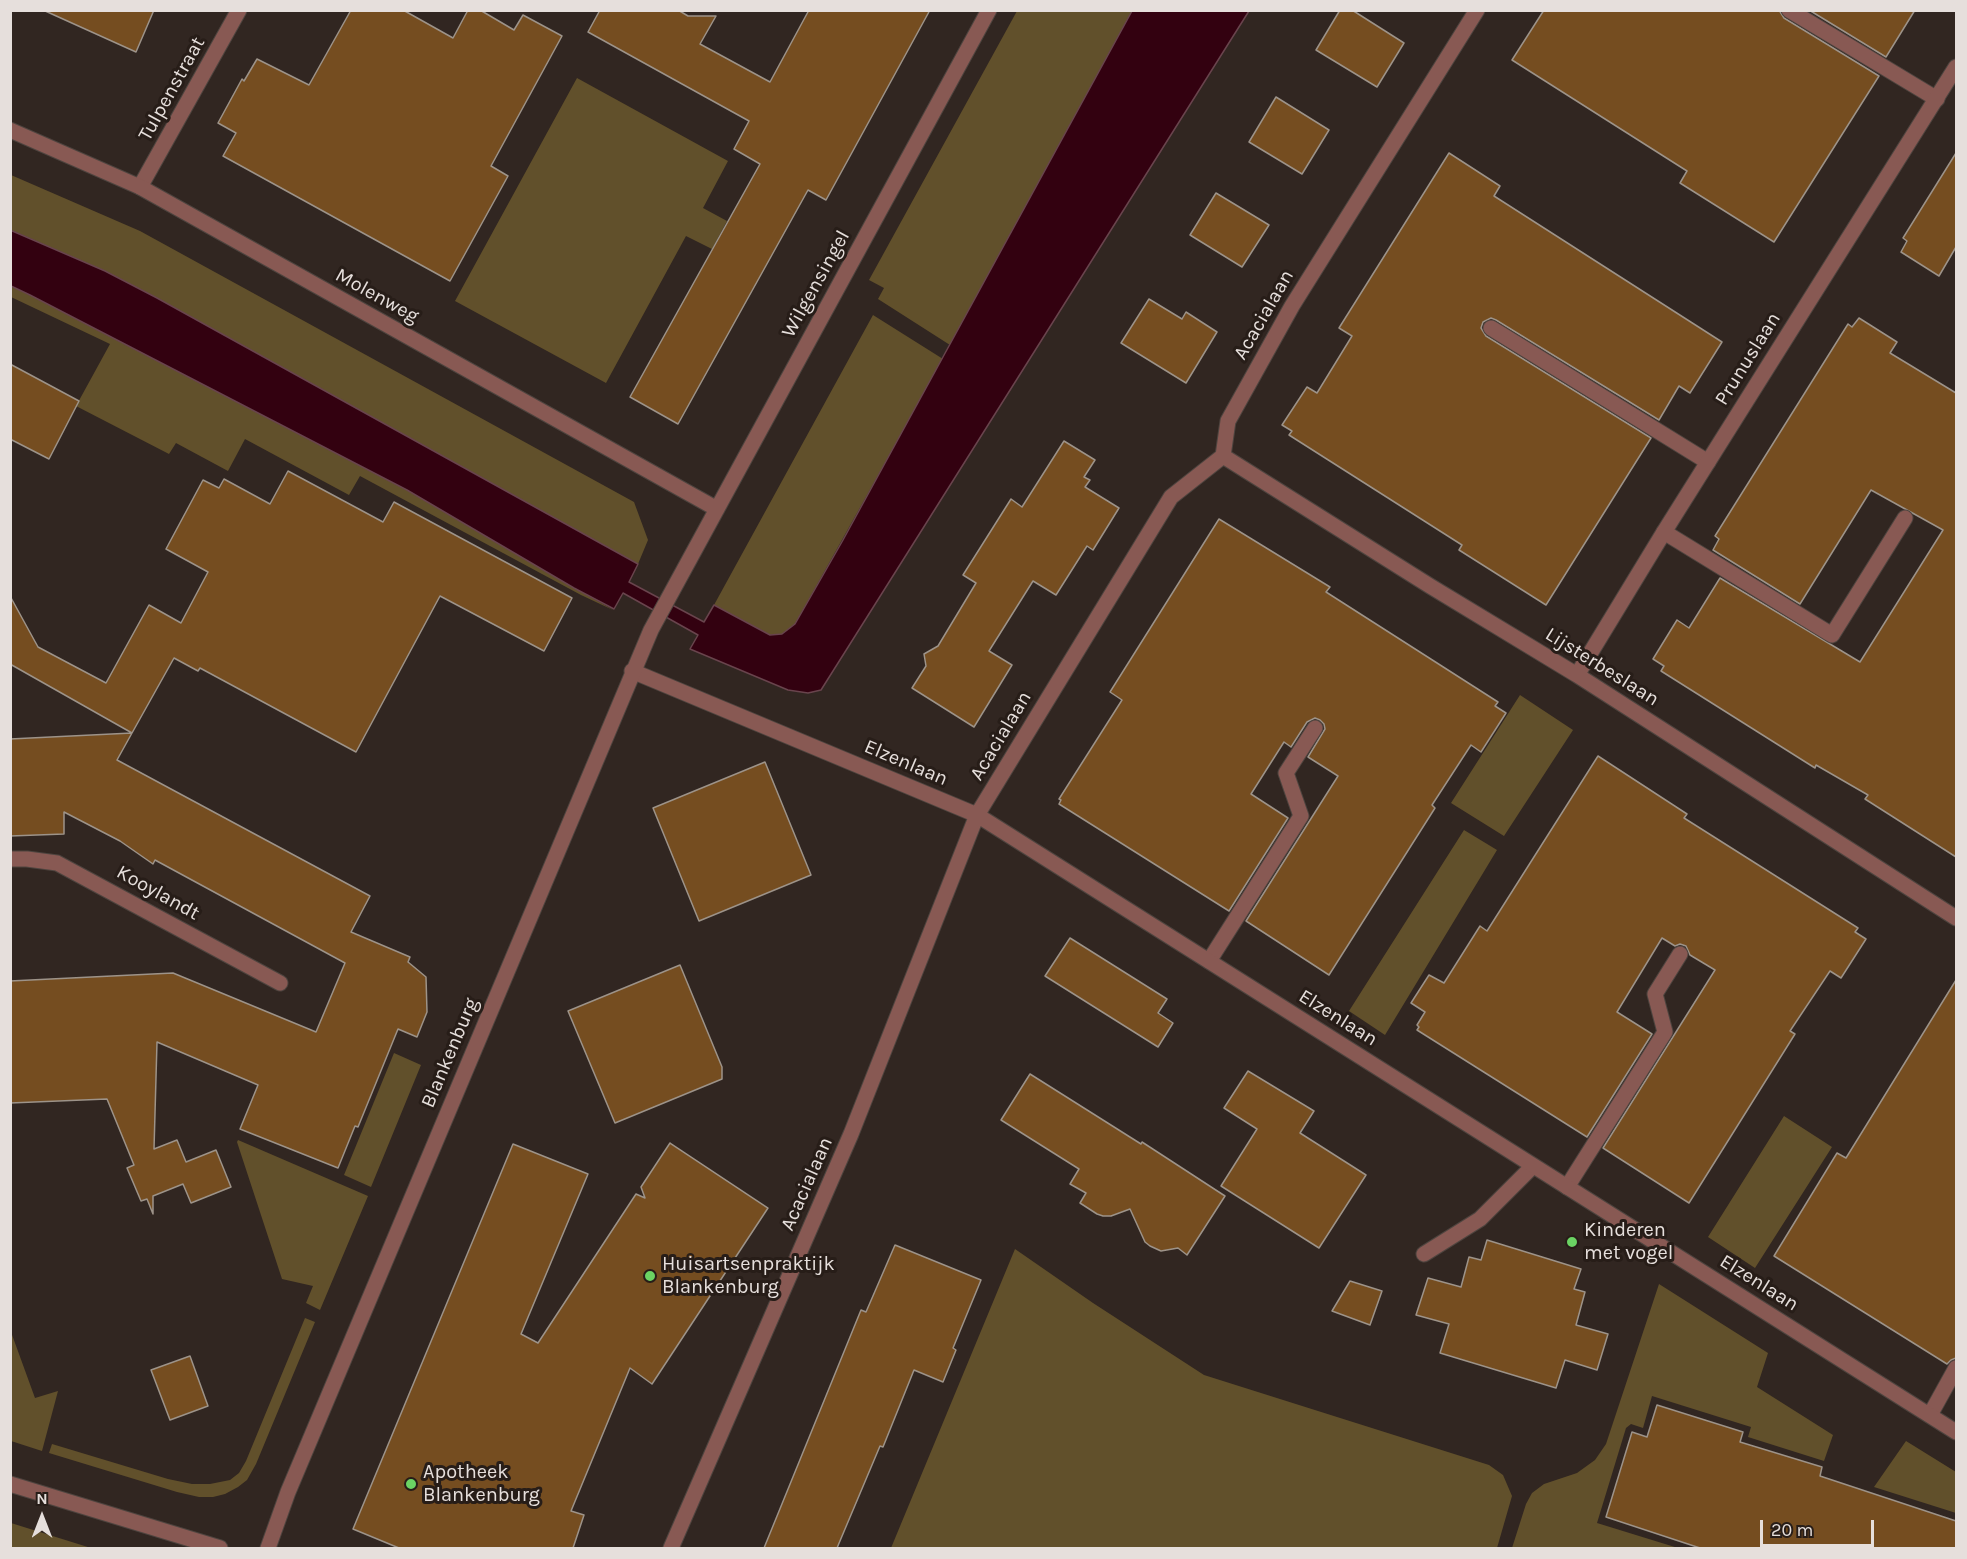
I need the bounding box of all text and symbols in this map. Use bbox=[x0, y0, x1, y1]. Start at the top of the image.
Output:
street label: Tulpenstraat bbox=[134, 33, 210, 145]
street label: Wilgensingel bbox=[777, 226, 855, 342]
street label: Molenweg bbox=[331, 263, 423, 329]
street label: Acacialaan bbox=[1229, 266, 1299, 364]
street label: Prunuslaan bbox=[1710, 308, 1786, 410]
street label: Lijsterbeslaan bbox=[1541, 623, 1663, 711]
street label: Acacialaan bbox=[965, 687, 1037, 785]
street label: Elzenlaan bbox=[861, 735, 951, 791]
street label: Kooylandt bbox=[112, 860, 204, 926]
street label: Elzenlaan bbox=[1294, 984, 1382, 1052]
street label: Blankenburg bbox=[416, 995, 484, 1111]
street label: Acacialaan bbox=[776, 1134, 838, 1234]
place label: Kinderen met vogel bbox=[1584, 1218, 1673, 1265]
marker: Kinderen met vogel bbox=[1565, 1235, 1579, 1249]
street label: Elzenlaan bbox=[1715, 1249, 1803, 1317]
place label: Huisartsenpraktijk Blankenburg bbox=[662, 1252, 835, 1299]
marker: Huisartsenpraktijk Blankenburg bbox=[643, 1269, 657, 1283]
place label: Apotheek Blankenburg bbox=[423, 1460, 540, 1507]
marker: Apotheek Blankenburg bbox=[404, 1477, 418, 1491]
north arrow bbox=[12, 1487, 72, 1547]
text: N bbox=[36, 1489, 48, 1508]
scale bar bbox=[1763, 1508, 1877, 1546]
text: 20 m bbox=[1771, 1519, 1813, 1541]

